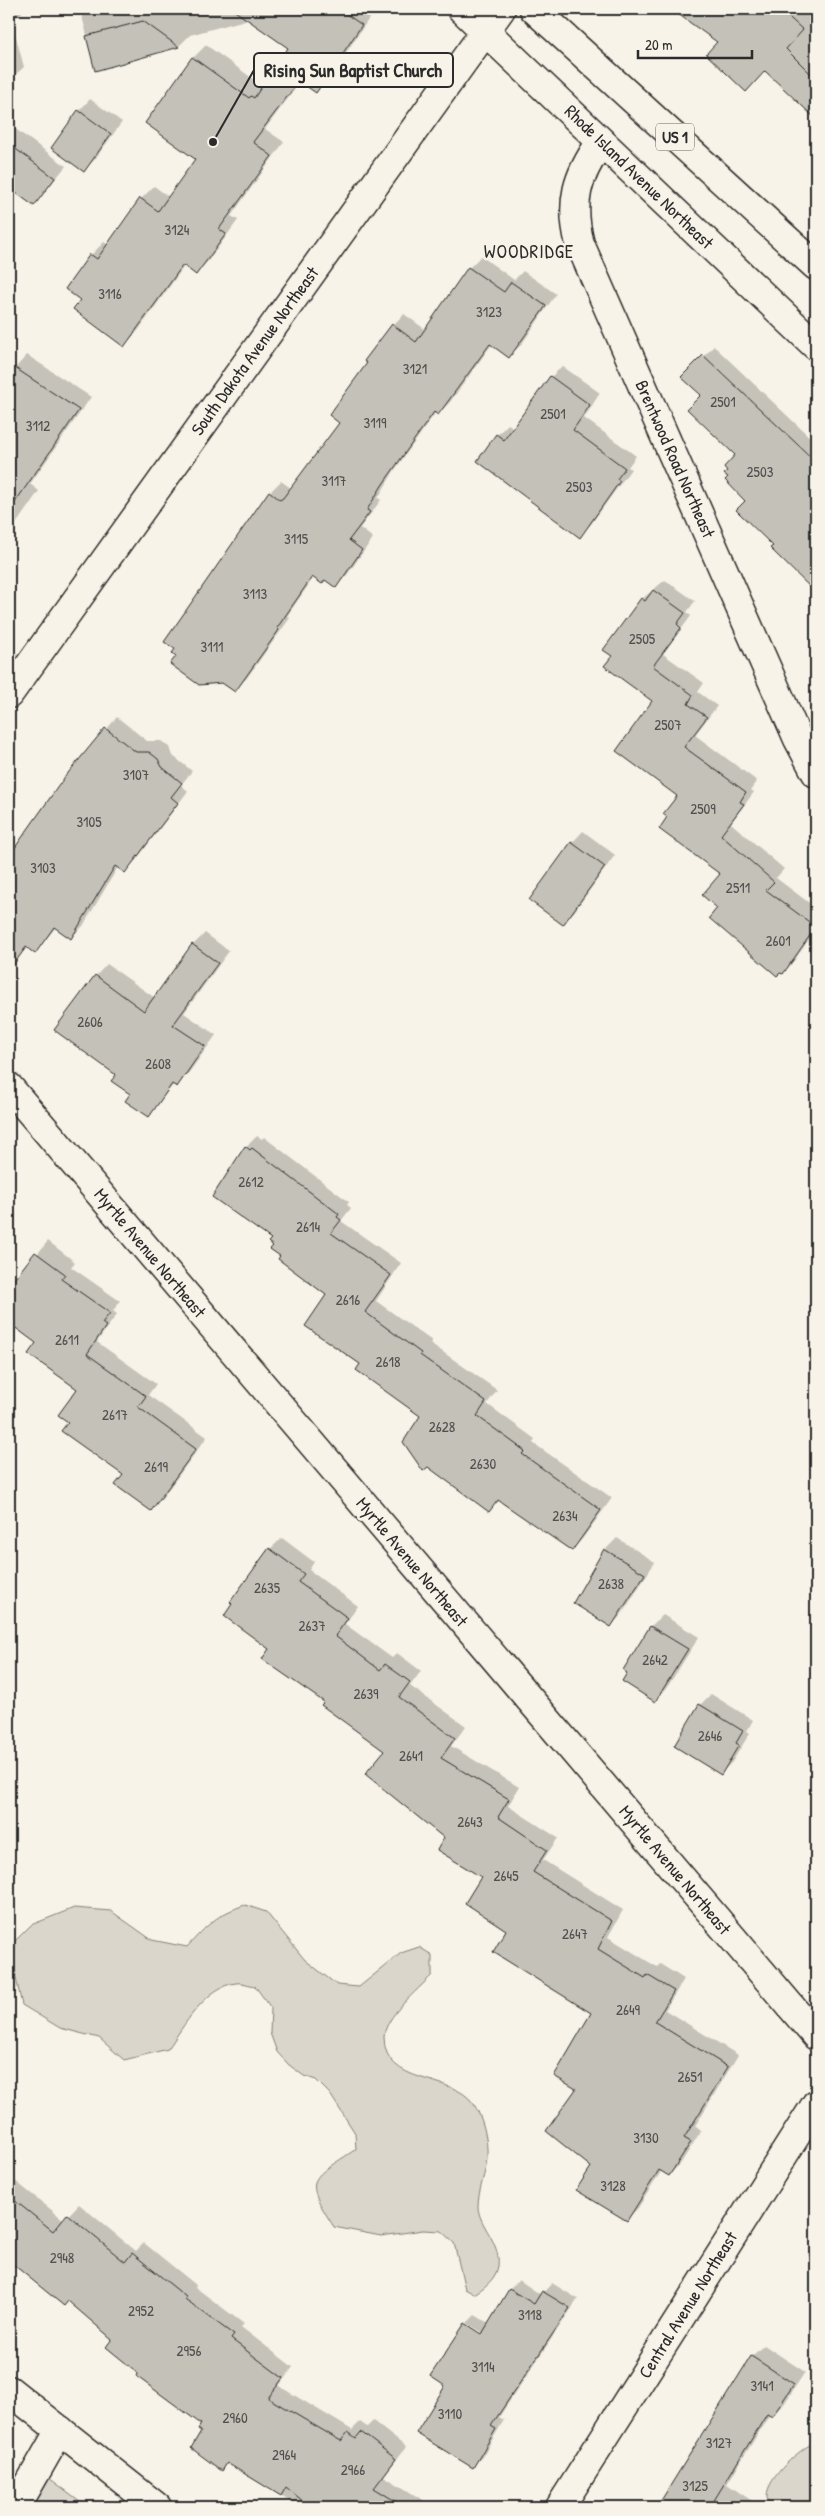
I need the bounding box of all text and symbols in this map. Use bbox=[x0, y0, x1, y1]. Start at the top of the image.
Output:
scale bar bbox=[638, 28, 751, 60]
text: 20 m bbox=[645, 34, 672, 55]
callout: Rising Sun Baptist Church bbox=[254, 53, 453, 87]
text: Rising Sun Baptist Church bbox=[264, 57, 442, 84]
street label: Rhode Island Avenue Northeast bbox=[559, 99, 720, 255]
road number: US 1 bbox=[656, 124, 694, 150]
house number: 3124 bbox=[165, 219, 190, 240]
district label: WOODRIDGE bbox=[484, 238, 574, 264]
street label: South Dakota Avenue Northeast bbox=[185, 261, 325, 440]
house number: 3116 bbox=[98, 283, 122, 304]
house number: 3123 bbox=[476, 301, 502, 322]
house number: 3121 bbox=[403, 358, 427, 379]
street label: Brentwood Road Northeast bbox=[629, 376, 722, 542]
house number: 2501 bbox=[710, 391, 736, 412]
house number: 2501 bbox=[540, 403, 566, 424]
house number: 3119 bbox=[363, 412, 387, 433]
house number: 3112 bbox=[26, 415, 50, 436]
house number: 2503 bbox=[747, 461, 774, 482]
house number: 3117 bbox=[321, 470, 347, 491]
house number: 2503 bbox=[566, 476, 593, 497]
house number: 3115 bbox=[284, 528, 309, 549]
house number: 3113 bbox=[243, 583, 267, 604]
house number: 2505 bbox=[629, 628, 656, 649]
house number: 3111 bbox=[200, 636, 224, 657]
house number: 2507 bbox=[654, 714, 682, 735]
house number: 3107 bbox=[123, 764, 149, 785]
house number: 2509 bbox=[690, 798, 716, 819]
house number: 3105 bbox=[76, 811, 102, 832]
house number: 3103 bbox=[30, 857, 56, 878]
house number: 2511 bbox=[726, 877, 750, 898]
house number: 2601 bbox=[765, 930, 791, 951]
house number: 2606 bbox=[77, 1011, 103, 1032]
house number: 2608 bbox=[145, 1053, 171, 1074]
house number: 2612 bbox=[238, 1171, 264, 1192]
street label: Myrtle Avenue Northeast bbox=[89, 1183, 213, 1323]
house number: 2614 bbox=[296, 1216, 320, 1237]
house number: 2616 bbox=[336, 1289, 360, 1310]
house number: 2611 bbox=[55, 1329, 79, 1350]
house number: 2618 bbox=[376, 1351, 400, 1372]
house number: 2617 bbox=[102, 1404, 128, 1425]
house number: 2628 bbox=[429, 1416, 455, 1437]
house number: 2630 bbox=[470, 1453, 496, 1474]
house number: 2619 bbox=[144, 1456, 168, 1477]
street label: Myrtle Avenue Northeast bbox=[351, 1492, 475, 1632]
house number: 2634 bbox=[552, 1505, 578, 1526]
house number: 2638 bbox=[598, 1573, 624, 1594]
house number: 2635 bbox=[254, 1577, 281, 1598]
house number: 2637 bbox=[298, 1615, 326, 1636]
house number: 2642 bbox=[642, 1649, 668, 1670]
house number: 2639 bbox=[353, 1683, 379, 1704]
house number: 2646 bbox=[698, 1725, 722, 1746]
house number: 2641 bbox=[399, 1745, 423, 1766]
street label: Myrtle Avenue Northeast bbox=[614, 1800, 738, 1940]
house number: 2643 bbox=[457, 1811, 483, 1832]
house number: 2645 bbox=[494, 1865, 519, 1886]
house number: 2647 bbox=[562, 1923, 588, 1944]
house number: 2649 bbox=[616, 1999, 641, 2020]
house number: 2651 bbox=[678, 2066, 702, 2087]
house number: 3130 bbox=[633, 2127, 659, 2148]
house number: 3128 bbox=[600, 2175, 626, 2196]
street label: Central Avenue Northeast bbox=[632, 2226, 743, 2383]
house number: 2948 bbox=[50, 2247, 74, 2268]
house number: 2952 bbox=[128, 2300, 154, 2321]
house number: 3118 bbox=[518, 2304, 542, 2325]
house number: 2956 bbox=[177, 2340, 201, 2361]
house number: 3114 bbox=[471, 2356, 495, 2377]
house number: 3141 bbox=[750, 2375, 774, 2396]
house number: 3110 bbox=[438, 2403, 462, 2424]
house number: 2960 bbox=[222, 2407, 248, 2428]
house number: 3127 bbox=[706, 2432, 732, 2453]
house number: 2964 bbox=[272, 2444, 296, 2465]
house number: 2966 bbox=[341, 2459, 365, 2480]
house number: 3125 bbox=[682, 2475, 708, 2496]

